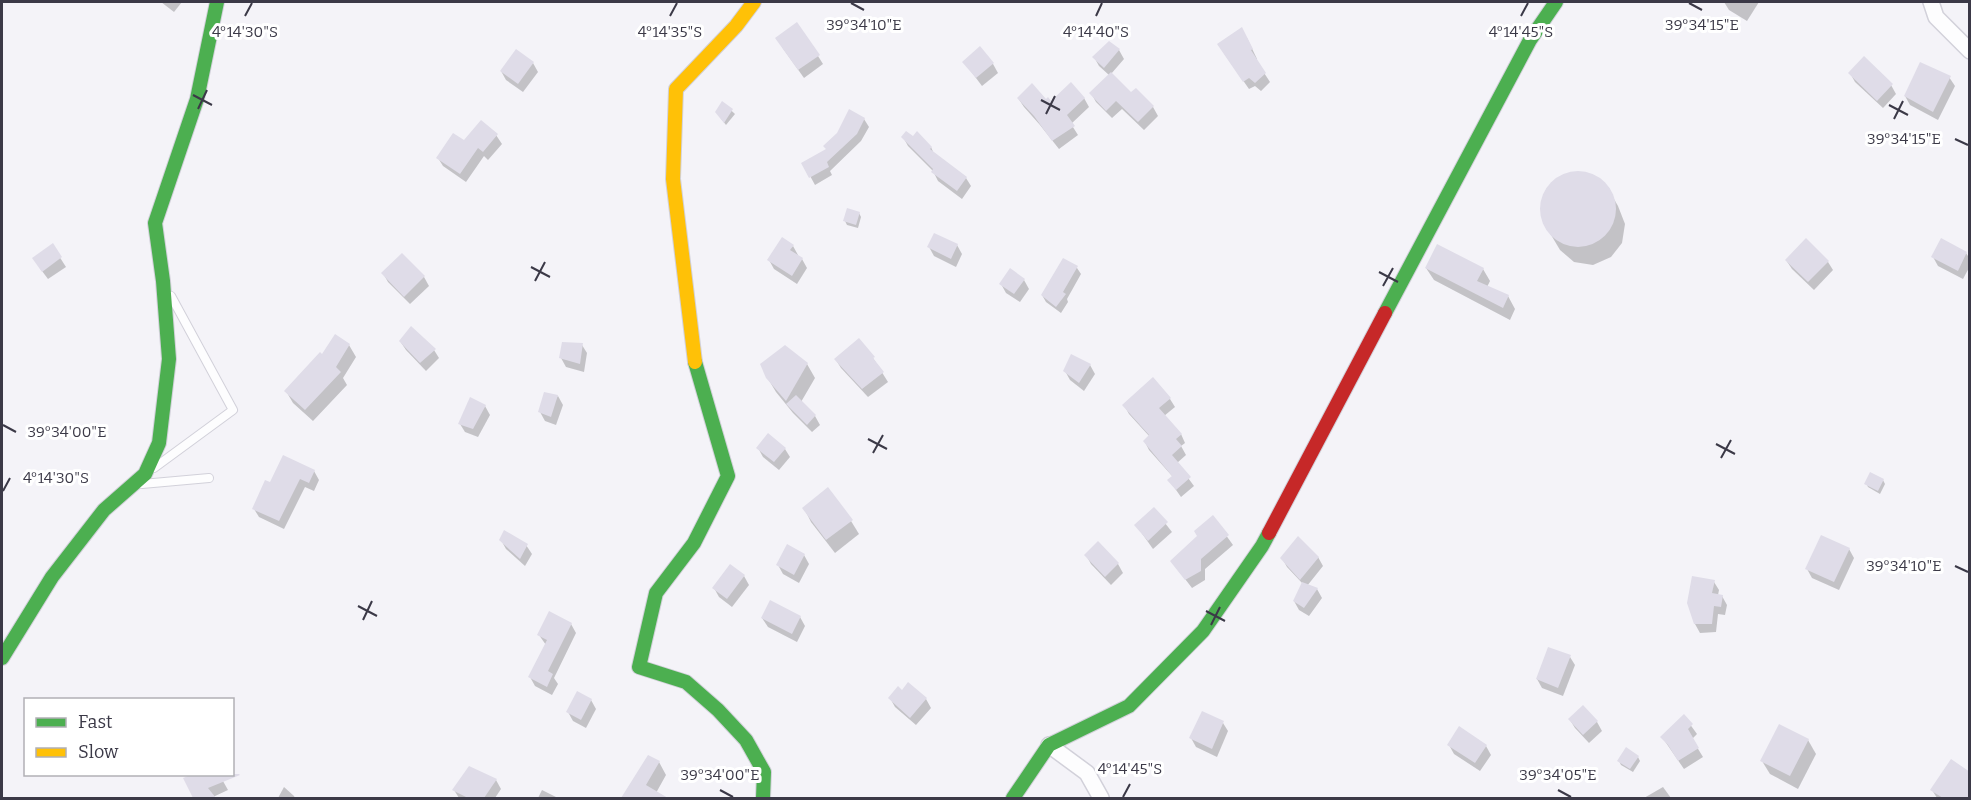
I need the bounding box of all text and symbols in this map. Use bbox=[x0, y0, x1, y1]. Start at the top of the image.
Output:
text: 39°34'10"E bbox=[826, 16, 902, 34]
text: 39°34'15"E bbox=[1665, 16, 1739, 34]
text: 4°14'30"S bbox=[212, 23, 278, 41]
text: 4°14'35"S bbox=[638, 23, 702, 41]
text: 4°14'40"S bbox=[1063, 23, 1129, 41]
text: 4°14'45"S bbox=[1489, 23, 1553, 41]
text: 39°34'15"E bbox=[1867, 130, 1941, 148]
text: 39°34'00"E bbox=[28, 423, 106, 441]
text: 4°14'30"S bbox=[23, 469, 89, 487]
text: 39°34'10"E bbox=[1866, 557, 1942, 575]
legend bbox=[24, 698, 234, 776]
text: Fast bbox=[78, 711, 113, 733]
text: Slow bbox=[78, 741, 119, 763]
text: 4°14'45"S bbox=[1098, 760, 1162, 778]
text: 39°34'00"E bbox=[681, 766, 759, 784]
text: 39°34'05"E bbox=[1519, 766, 1597, 784]

